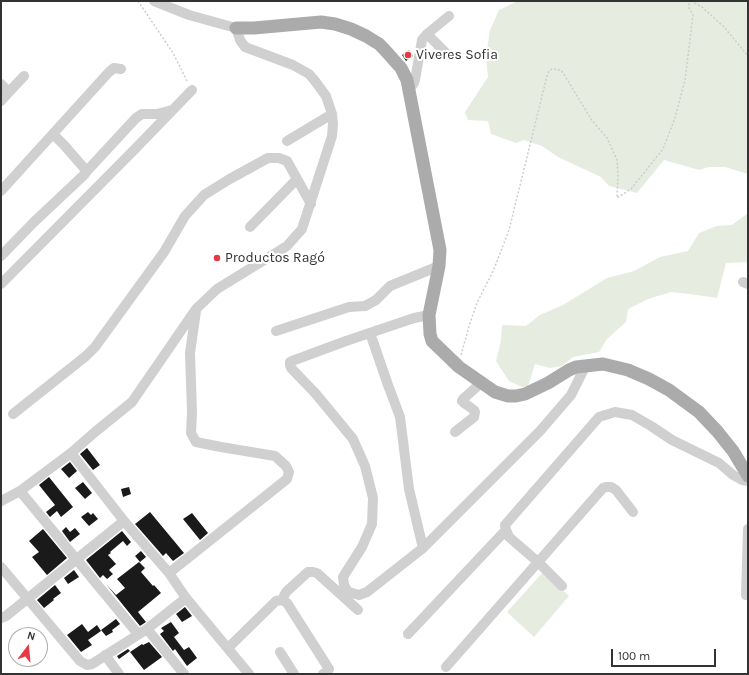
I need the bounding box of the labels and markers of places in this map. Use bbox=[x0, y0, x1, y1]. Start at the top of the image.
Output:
place label: Viveres Sofia bbox=[416, 47, 498, 63]
marker: Viveres Sofia bbox=[403, 50, 413, 60]
place label: Productos Ragó bbox=[225, 250, 325, 266]
marker: Productos Ragó bbox=[212, 253, 222, 263]

